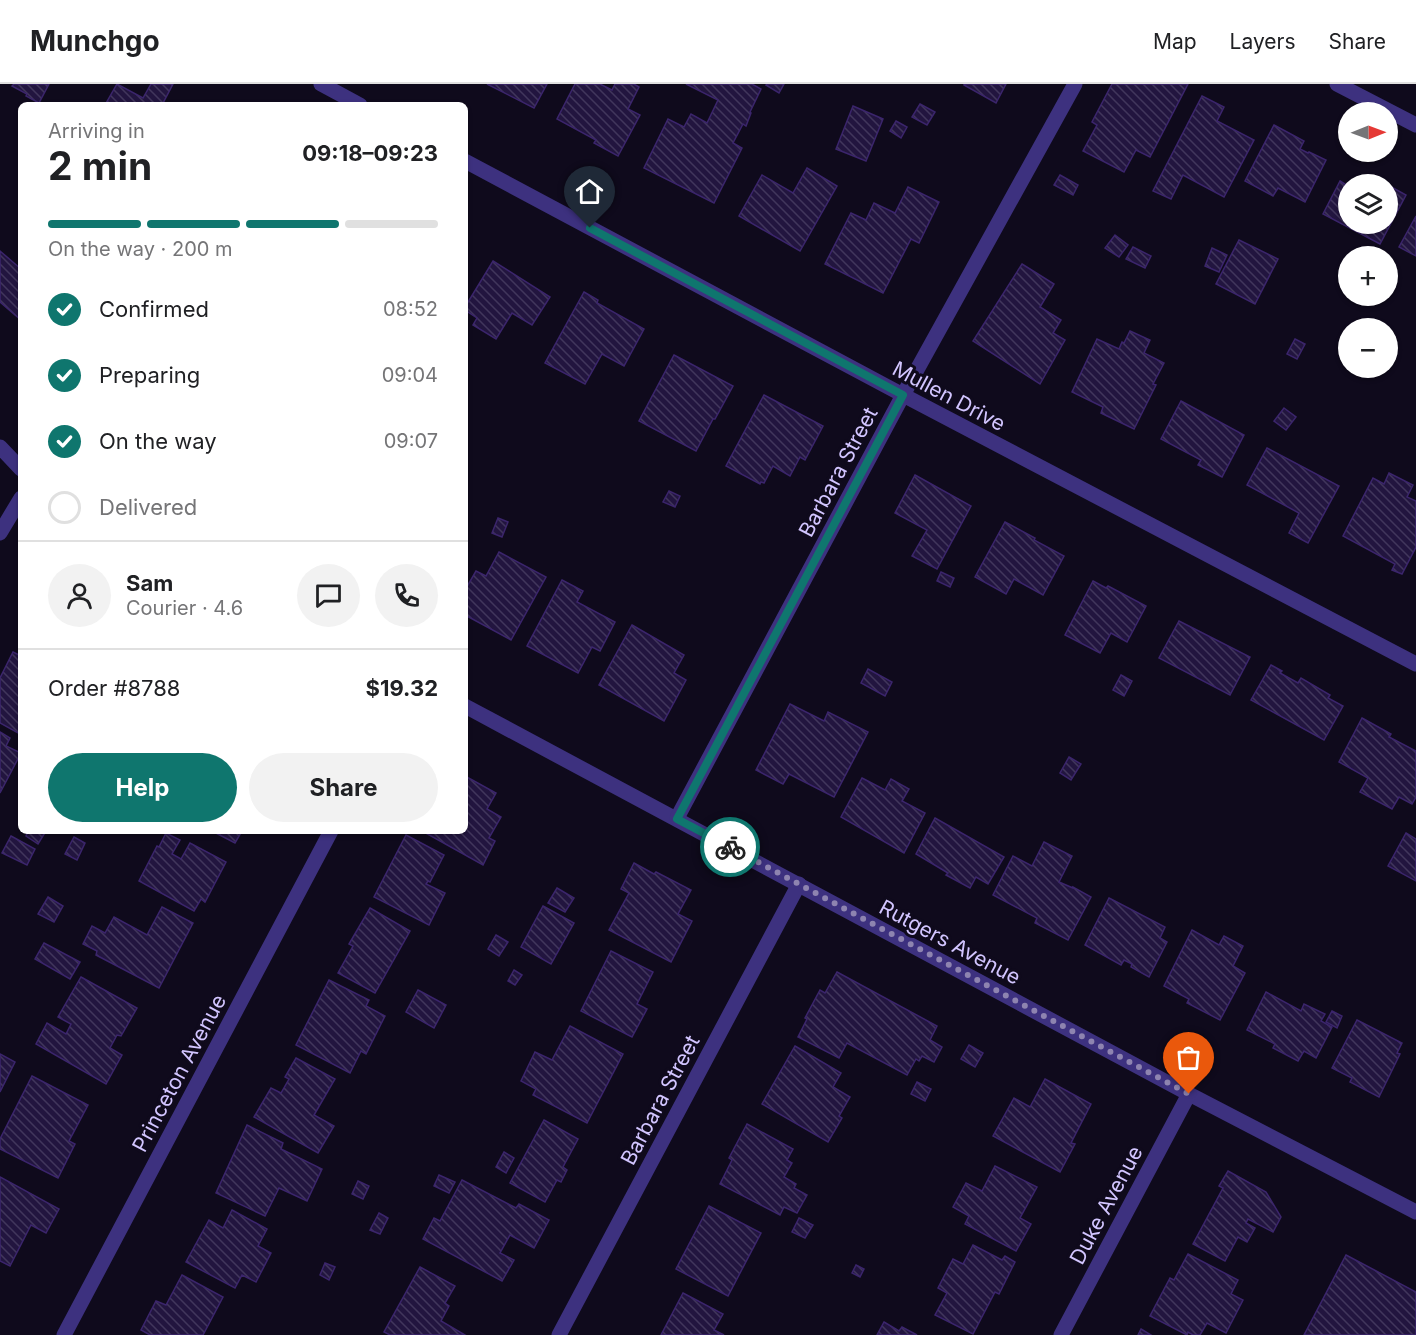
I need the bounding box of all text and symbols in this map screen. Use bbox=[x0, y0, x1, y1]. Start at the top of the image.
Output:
text: Munchgo bbox=[30, 24, 160, 58]
text: Map bbox=[1153, 29, 1197, 54]
text: Layers bbox=[1230, 29, 1296, 54]
text: Share bbox=[1329, 29, 1386, 54]
north arrow bbox=[1338, 102, 1398, 162]
map controls bbox=[1338, 102, 1398, 378]
text: Arriving in bbox=[48, 119, 145, 143]
text: 09:18–09:23 bbox=[302, 140, 438, 166]
text: 2 min bbox=[48, 142, 152, 189]
pin bbox=[564, 166, 615, 228]
button: layers bbox=[1338, 174, 1398, 234]
icon: home bbox=[573, 175, 606, 208]
text: On the way · 200 m bbox=[48, 237, 233, 261]
button: + bbox=[1338, 246, 1398, 306]
icon: check bbox=[48, 293, 81, 326]
text: Confirmed bbox=[99, 296, 209, 322]
text: 08:52 bbox=[383, 297, 438, 321]
button: − bbox=[1338, 318, 1398, 378]
street label: Mullen Drive bbox=[888, 356, 1010, 436]
icon: check bbox=[48, 359, 81, 392]
text: Preparing bbox=[99, 362, 200, 388]
text: 09:04 bbox=[382, 363, 438, 387]
street label: Barbara Street bbox=[793, 403, 883, 541]
icon: check bbox=[48, 425, 81, 458]
text: On the way bbox=[99, 428, 217, 454]
text: 09:07 bbox=[384, 429, 438, 453]
text: Delivered bbox=[99, 494, 197, 520]
button: person bbox=[48, 564, 111, 627]
button: chat bbox=[297, 564, 360, 627]
button: phone bbox=[375, 564, 438, 627]
text: Sam bbox=[126, 570, 173, 596]
text: Courier · 4.6 bbox=[126, 596, 243, 620]
text: Order #8788 bbox=[48, 675, 180, 701]
text: $19.32 bbox=[366, 675, 438, 701]
button: Help bbox=[48, 753, 237, 822]
button: Share bbox=[249, 753, 438, 822]
courier bbox=[700, 817, 760, 877]
icon: bike bbox=[714, 831, 747, 864]
street label: Rutgers Avenue bbox=[875, 894, 1025, 990]
street label: Princeton Avenue bbox=[127, 990, 231, 1156]
street label: Barbara Street bbox=[615, 1031, 705, 1169]
pin bbox=[1163, 1032, 1214, 1094]
icon: bag bbox=[1172, 1041, 1205, 1074]
street label: Duke Avenue bbox=[1064, 1141, 1148, 1269]

